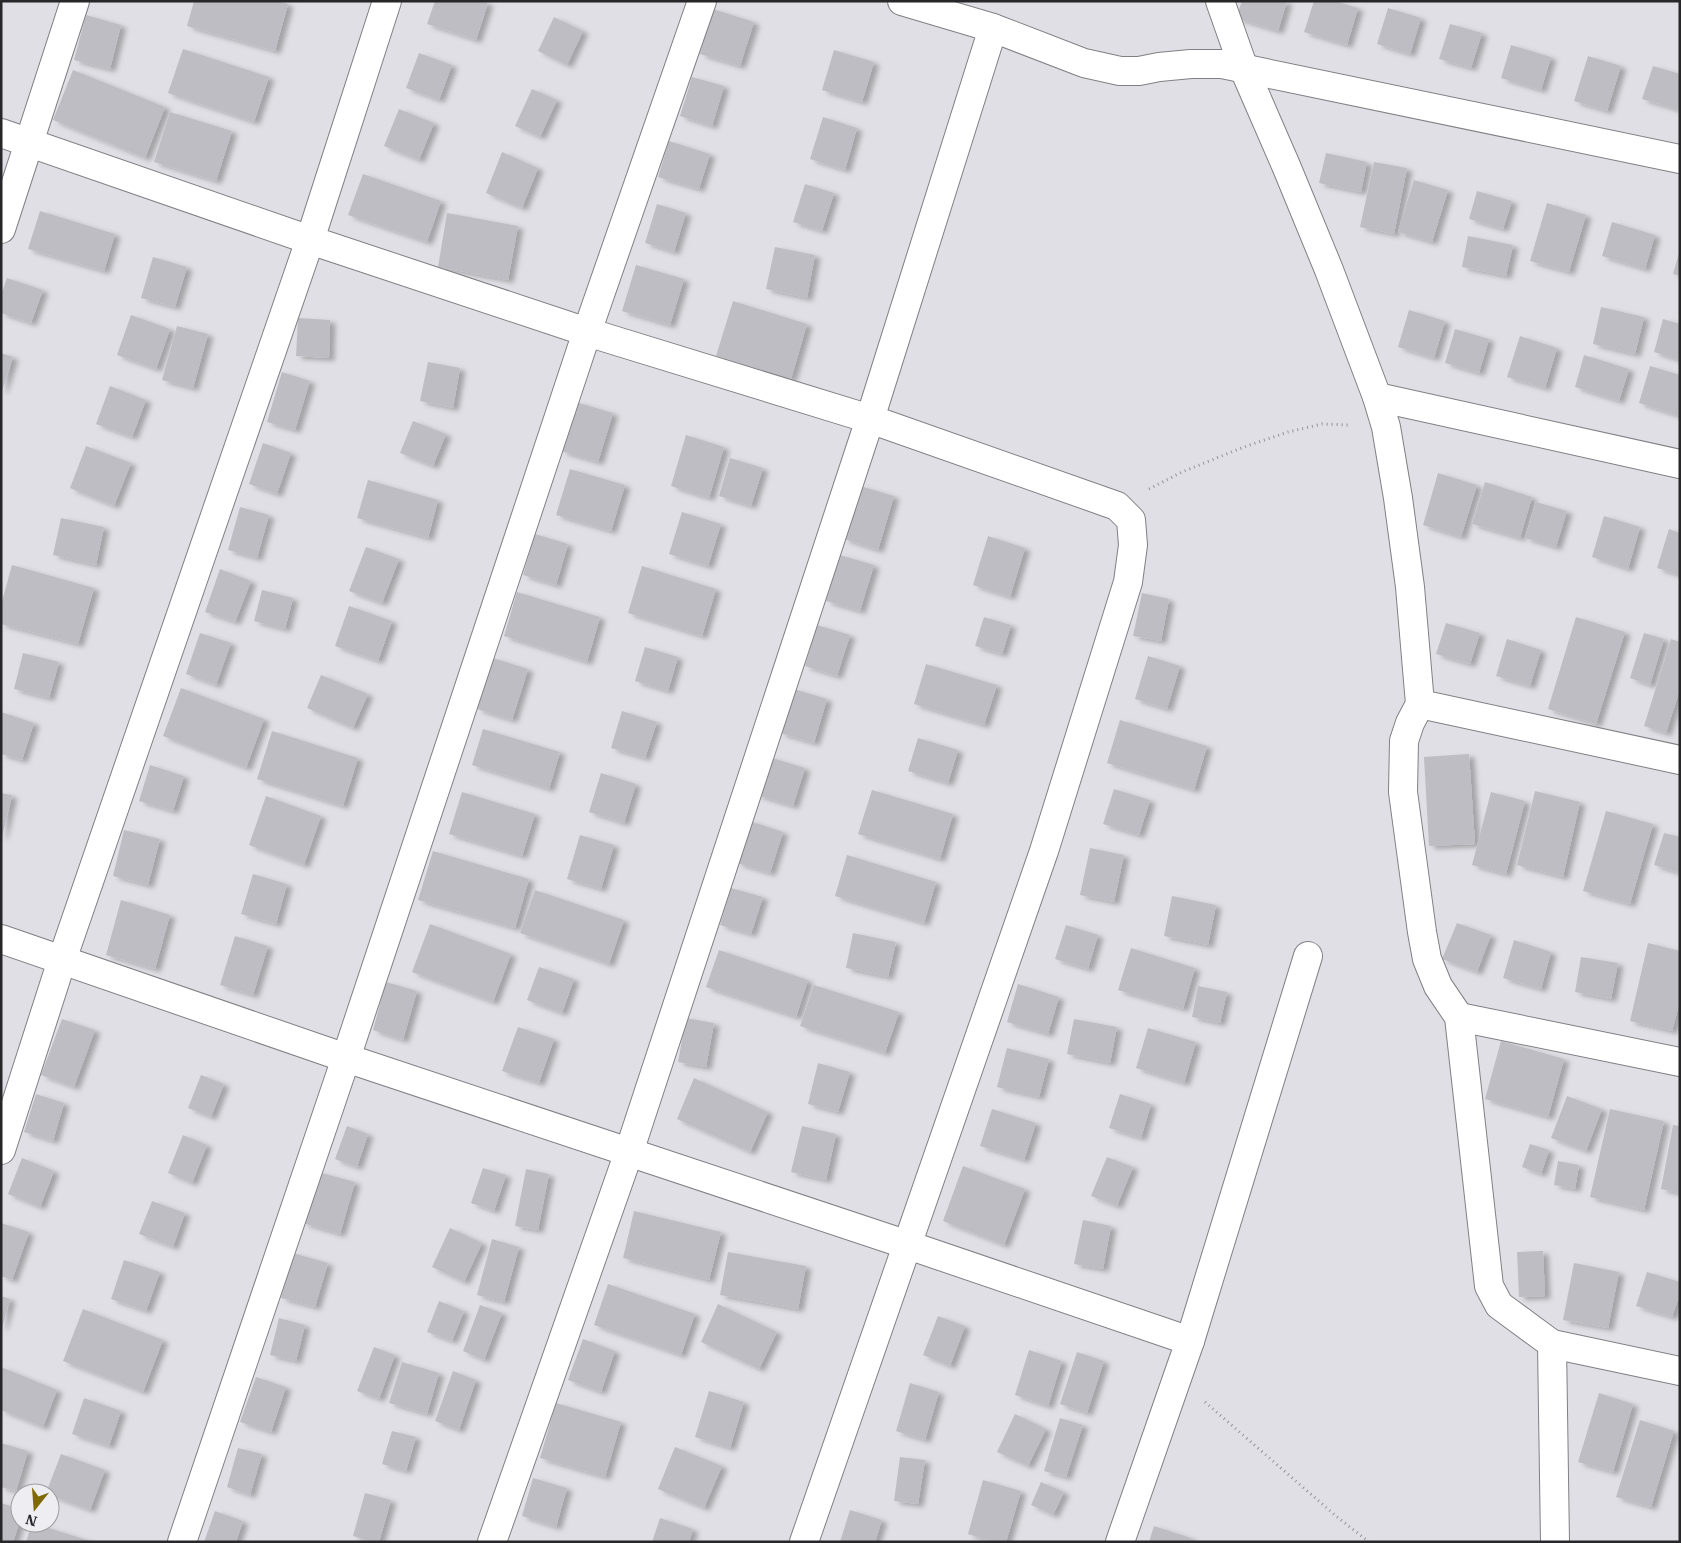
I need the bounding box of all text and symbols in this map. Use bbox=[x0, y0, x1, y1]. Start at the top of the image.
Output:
north arrow bbox=[10, 1483, 60, 1533]
text: N bbox=[23, 1510, 39, 1531]

